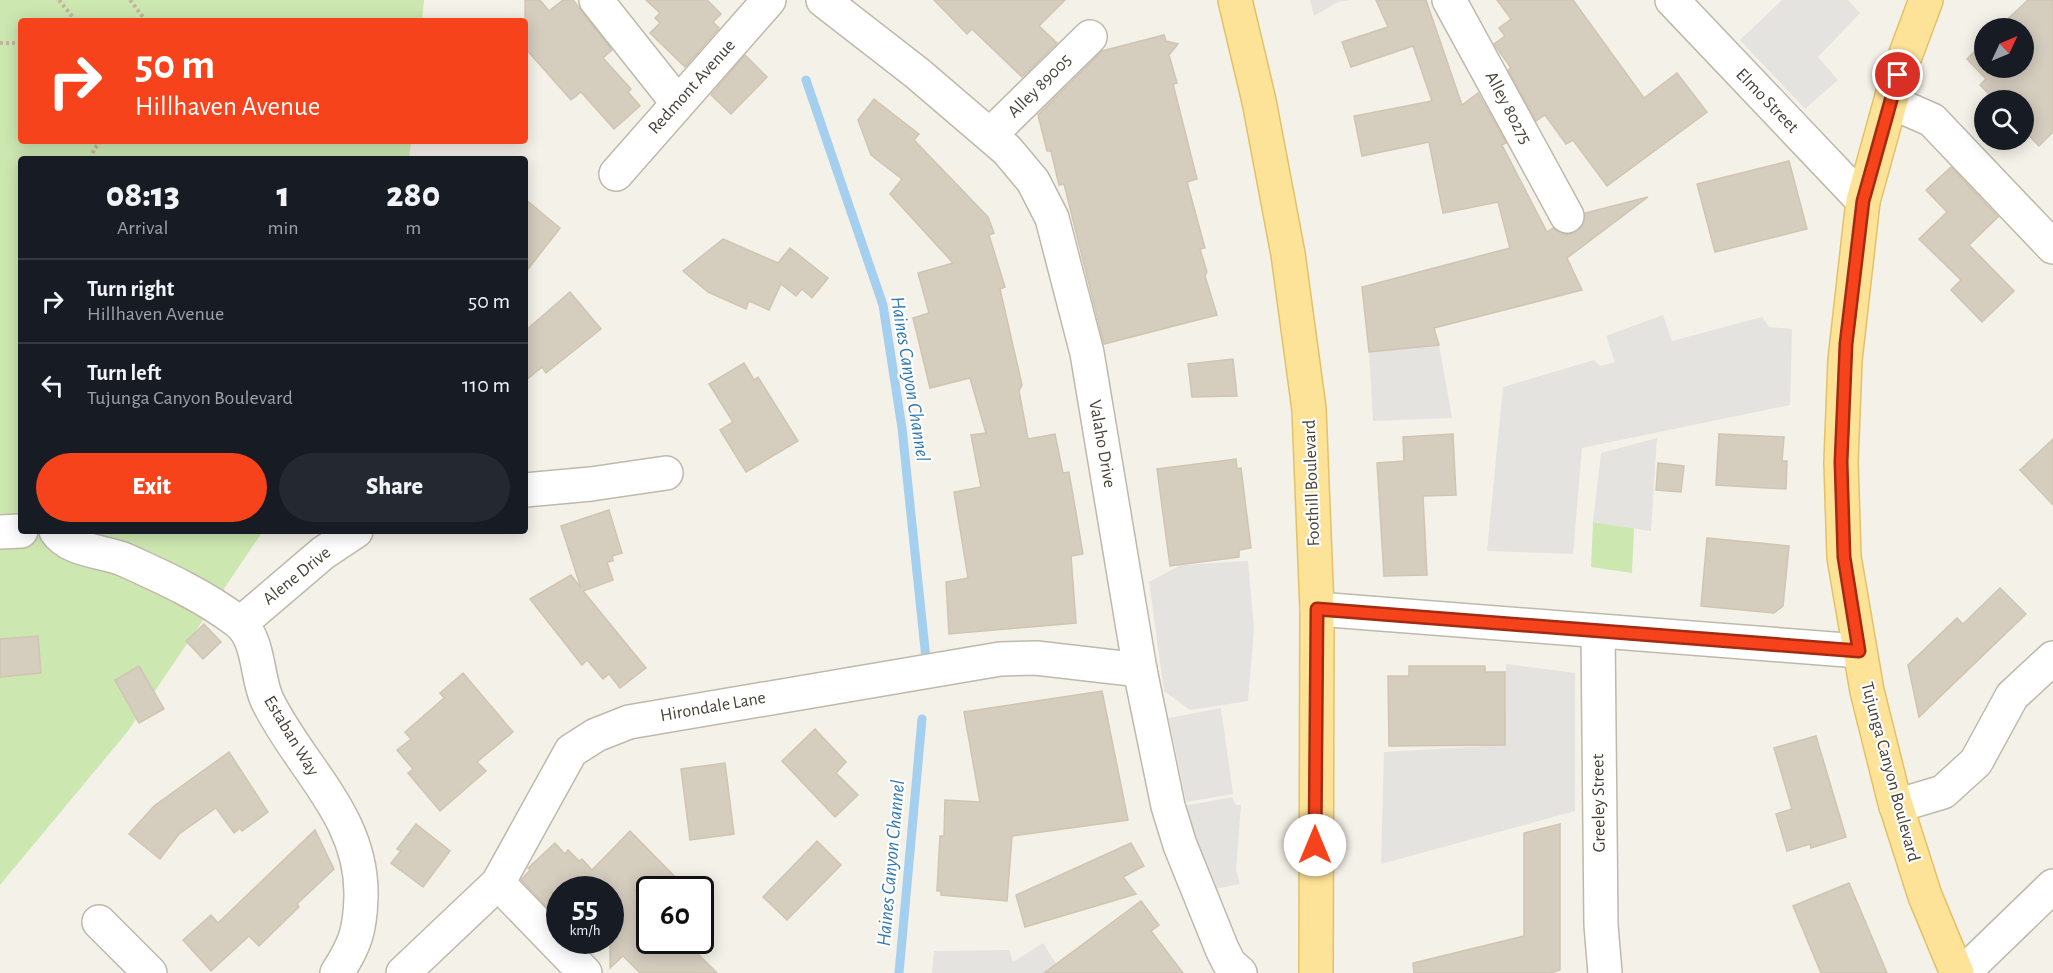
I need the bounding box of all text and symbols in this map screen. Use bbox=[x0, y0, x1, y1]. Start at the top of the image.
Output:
north arrow bbox=[1974, 18, 2034, 78]
map controls bbox=[1974, 18, 2034, 150]
street label: Redmont Avenue bbox=[645, 36, 739, 138]
icon: right bbox=[36, 42, 114, 120]
text: 50 m bbox=[135, 44, 215, 86]
pin bbox=[1872, 49, 1923, 100]
street label: Alley 89005 bbox=[1005, 51, 1075, 121]
icon: arrive bbox=[1881, 58, 1914, 91]
street label: Elmo Street bbox=[1732, 65, 1802, 137]
street label: Alley 80275 bbox=[1481, 69, 1535, 147]
button: search bbox=[1974, 90, 2034, 150]
text: Hillhaven Avenue bbox=[135, 93, 320, 120]
text: 08:13 bbox=[106, 177, 180, 213]
text: 1 bbox=[276, 177, 290, 213]
text: 280 bbox=[386, 177, 440, 213]
text: Arrival bbox=[117, 218, 168, 238]
text: min bbox=[267, 218, 299, 238]
text: m bbox=[405, 218, 421, 238]
text: Turn right bbox=[87, 278, 174, 300]
icon: right bbox=[36, 285, 69, 318]
text: 50 m bbox=[468, 290, 510, 312]
water label: Haines Canyon Channel bbox=[887, 295, 933, 463]
text: Hillhaven Avenue bbox=[87, 304, 224, 324]
text: Turn left bbox=[87, 362, 161, 384]
icon: left bbox=[36, 369, 69, 402]
text: 110 m bbox=[462, 374, 510, 396]
text: Tujunga Canyon Boulevard bbox=[87, 388, 293, 408]
street label: Valaho Drive bbox=[1085, 399, 1119, 489]
street label: Foothill Boulevard bbox=[1301, 419, 1323, 547]
button: Exit bbox=[36, 453, 267, 522]
button: Share bbox=[279, 453, 510, 522]
street label: Alene Drive bbox=[260, 543, 334, 609]
street label: Tujunga Canyon Boulevard bbox=[1857, 680, 1923, 864]
street label: Hirondale Lane bbox=[659, 689, 767, 725]
street label: Estaban Way bbox=[260, 693, 322, 779]
street label: Greeley Street bbox=[1589, 753, 1609, 852]
water label: Haines Canyon Channel bbox=[874, 779, 908, 947]
position arrow bbox=[1283, 813, 1347, 877]
speed limit sign: 60 bbox=[636, 876, 714, 954]
text: 55 bbox=[572, 893, 598, 923]
text: km/h bbox=[570, 923, 600, 938]

